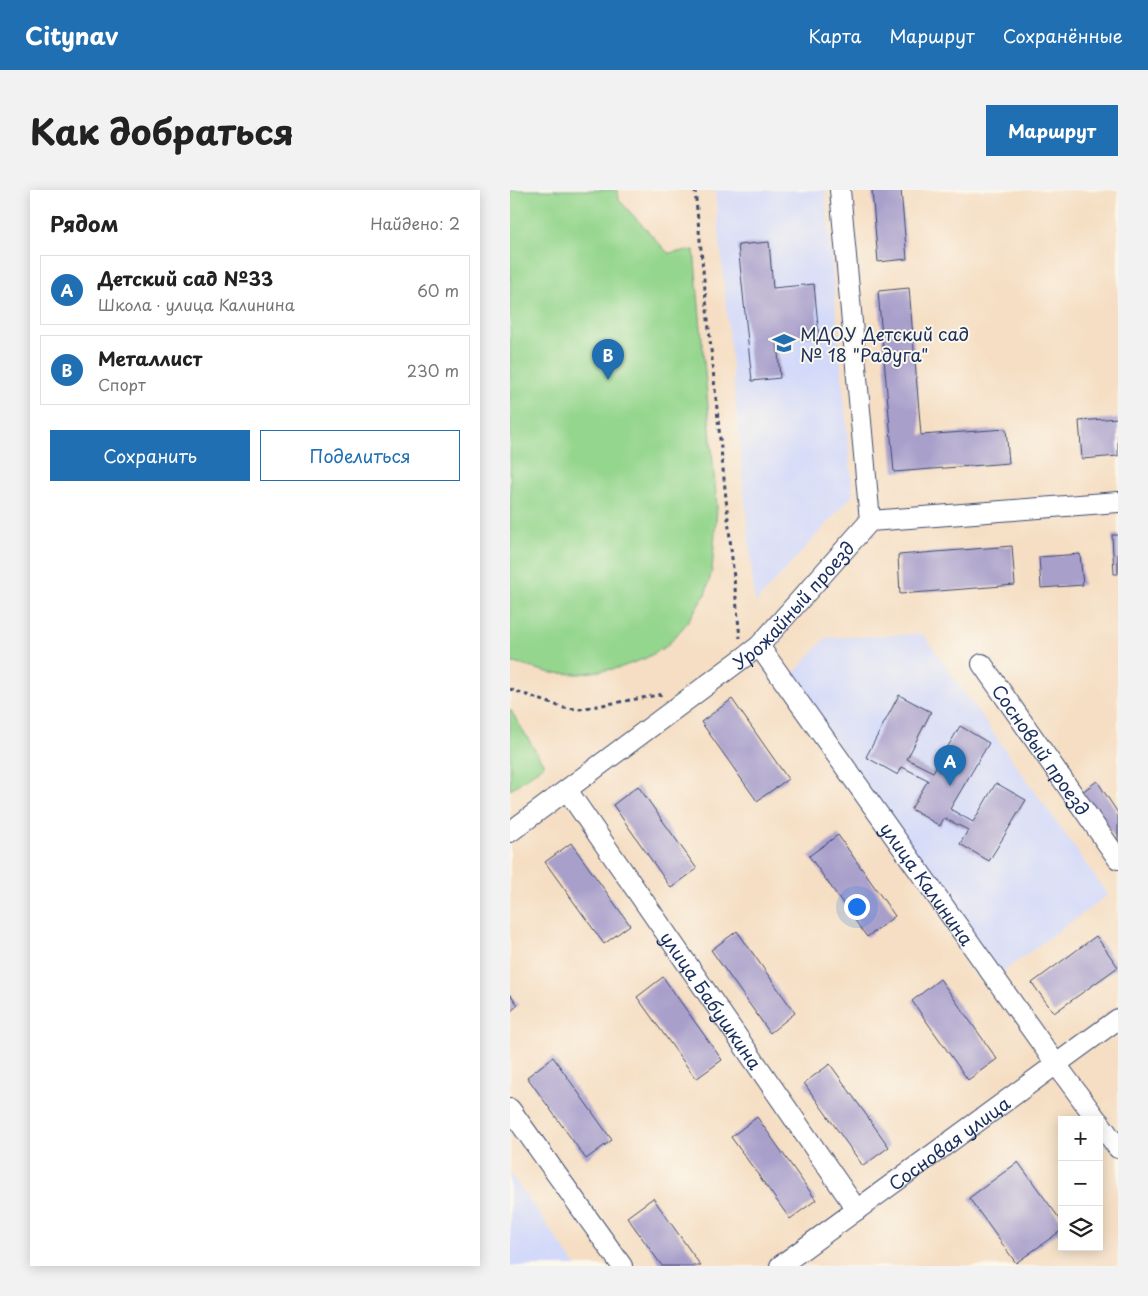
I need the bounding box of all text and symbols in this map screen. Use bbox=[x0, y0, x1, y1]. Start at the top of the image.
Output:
text: Citynav bbox=[25, 17, 118, 53]
text: Карта bbox=[809, 22, 861, 49]
text: Маршрут bbox=[889, 22, 975, 49]
text: Сохранённые bbox=[1003, 22, 1123, 49]
text: Как добраться bbox=[30, 104, 294, 157]
button: Маршрут bbox=[986, 105, 1118, 156]
text: Рядом bbox=[50, 207, 118, 239]
text: Найдено: 2 bbox=[370, 211, 460, 235]
text: Детский сад №33 bbox=[98, 264, 273, 292]
text: A bbox=[61, 278, 73, 302]
text: 60 m bbox=[417, 278, 459, 302]
text: Школа · улица Калинина bbox=[98, 292, 295, 316]
place label: МДОУ Детский сад № 18 "Радуга" bbox=[800, 320, 969, 368]
school or university icon: МДОУ Детский сад № 18 "Радуга" bbox=[771, 330, 797, 356]
pin: B bbox=[592, 339, 624, 380]
text: Металлист bbox=[98, 344, 202, 372]
text: B bbox=[62, 358, 72, 382]
text: 230 m bbox=[407, 358, 459, 382]
text: Спорт bbox=[98, 372, 146, 396]
button: Сохранить bbox=[50, 430, 250, 481]
button: Поделиться bbox=[260, 430, 460, 481]
street label: Урожайный проезд bbox=[726, 534, 860, 675]
street label: Сосновый проезд bbox=[986, 678, 1097, 820]
pin: A bbox=[934, 745, 966, 786]
street label: улица Калинина bbox=[874, 816, 981, 951]
your location bbox=[844, 894, 870, 920]
street label: улица Бабушкина bbox=[655, 925, 770, 1075]
street label: Сосновая улица bbox=[882, 1089, 1016, 1196]
map controls bbox=[1058, 1116, 1103, 1251]
button: + bbox=[1058, 1116, 1103, 1161]
button: − bbox=[1058, 1161, 1103, 1206]
button: layers bbox=[1058, 1206, 1103, 1251]

